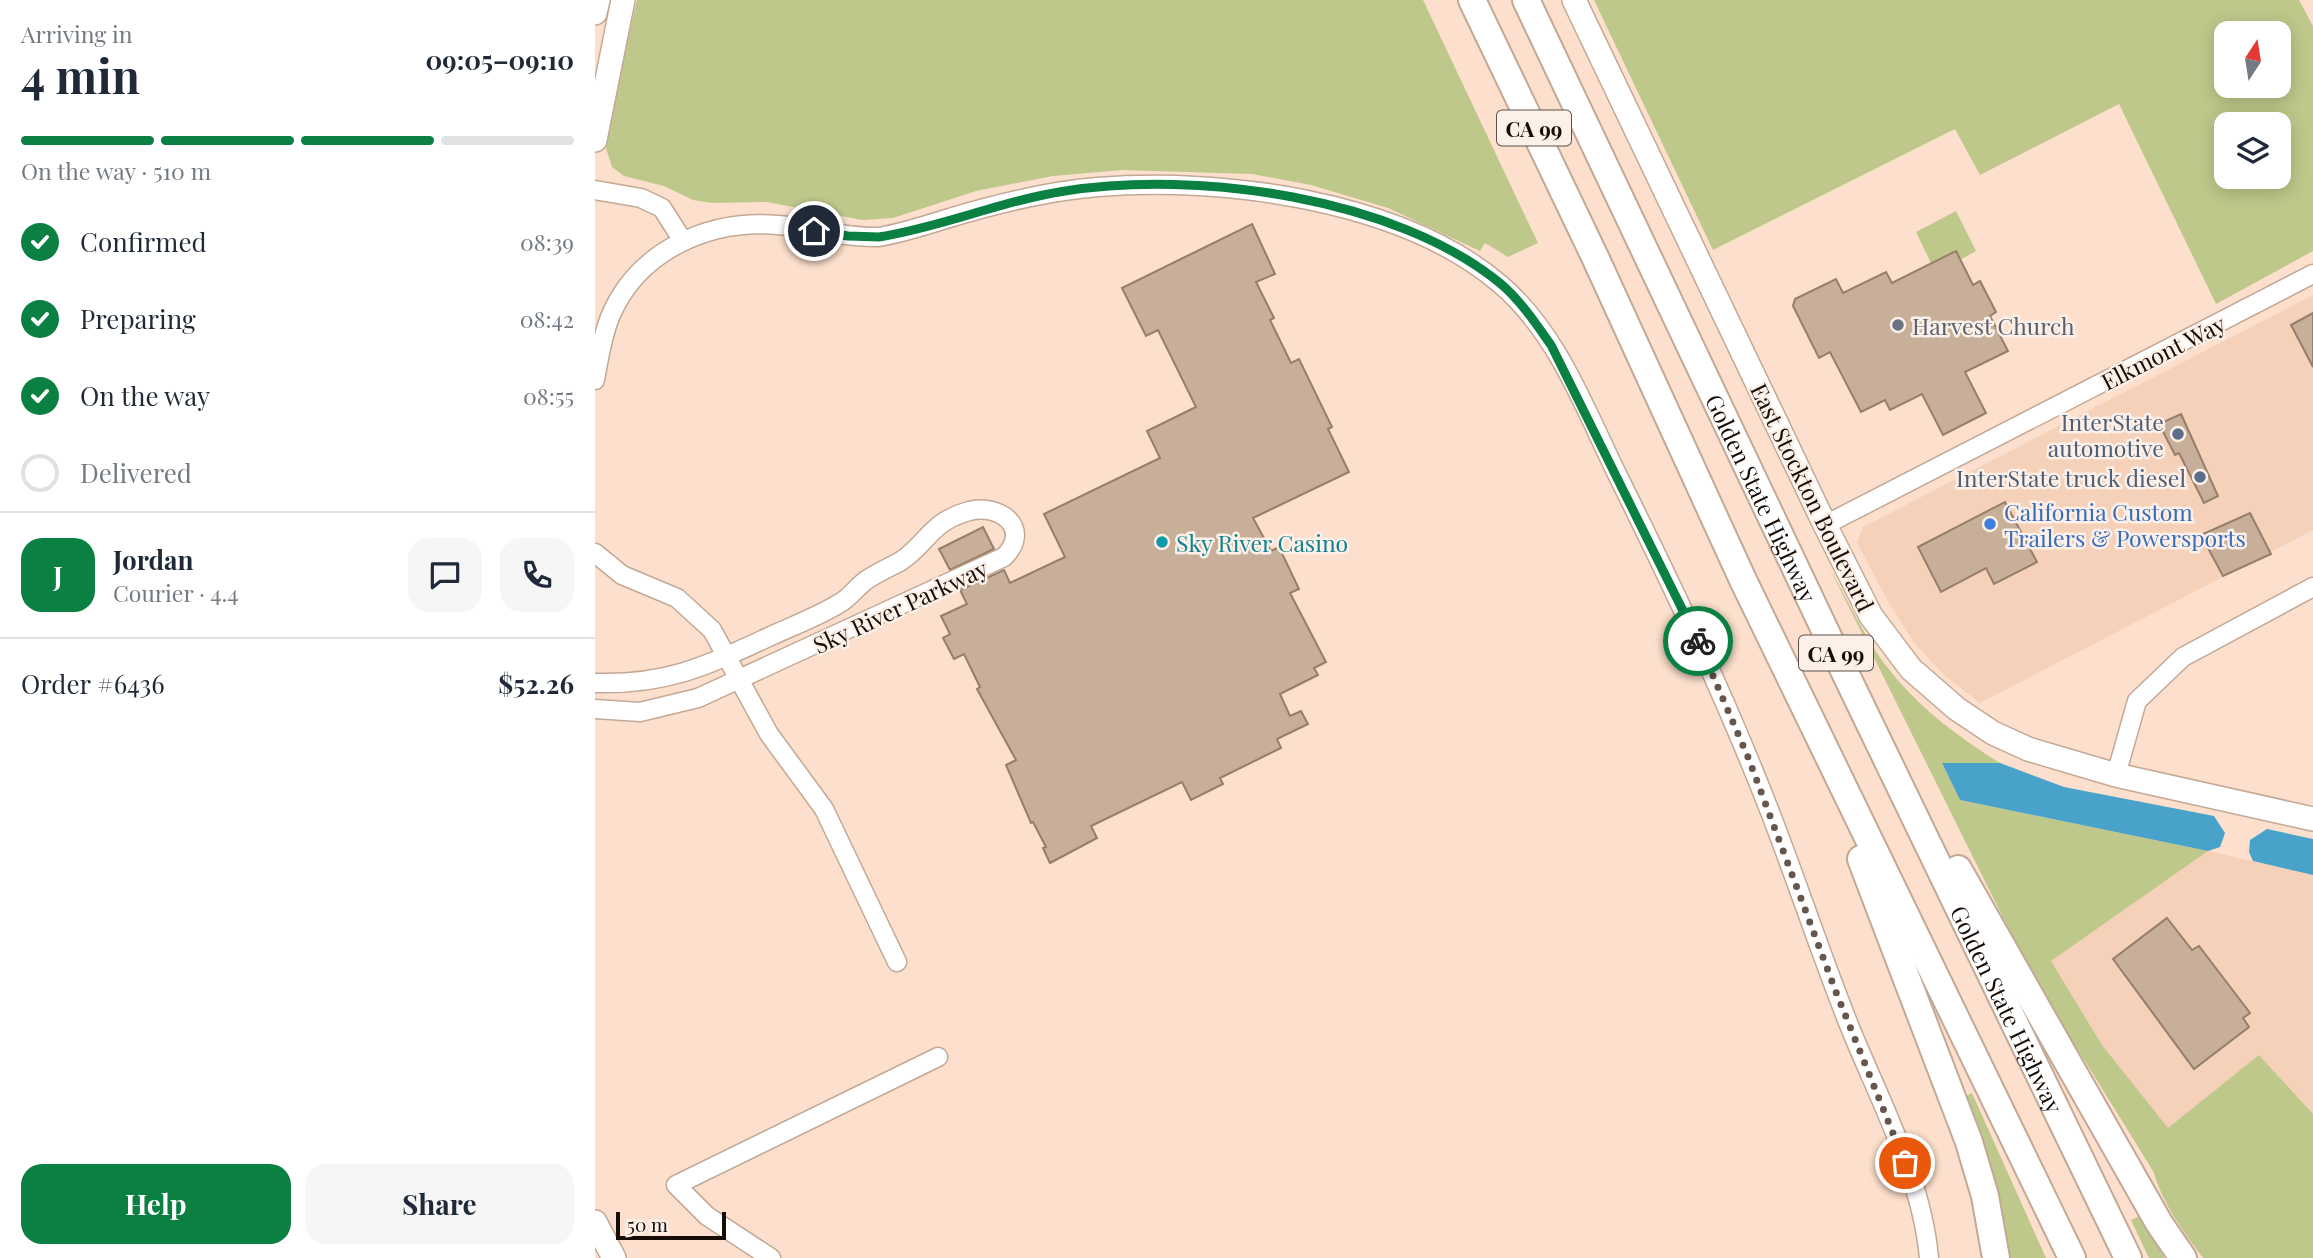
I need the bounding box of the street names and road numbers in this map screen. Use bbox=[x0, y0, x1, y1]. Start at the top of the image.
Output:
road number: CA 99 bbox=[1497, 110, 1571, 146]
street label: Elkmont Way bbox=[2096, 307, 2231, 397]
street label: East Stockton Boulevard bbox=[1744, 378, 1882, 616]
street label: Golden State Highway bbox=[1699, 389, 1825, 607]
street label: Sky River Parkway bbox=[808, 552, 993, 660]
road number: CA 99 bbox=[1799, 636, 1873, 670]
street label: Golden State Highway bbox=[1944, 900, 2071, 1118]

